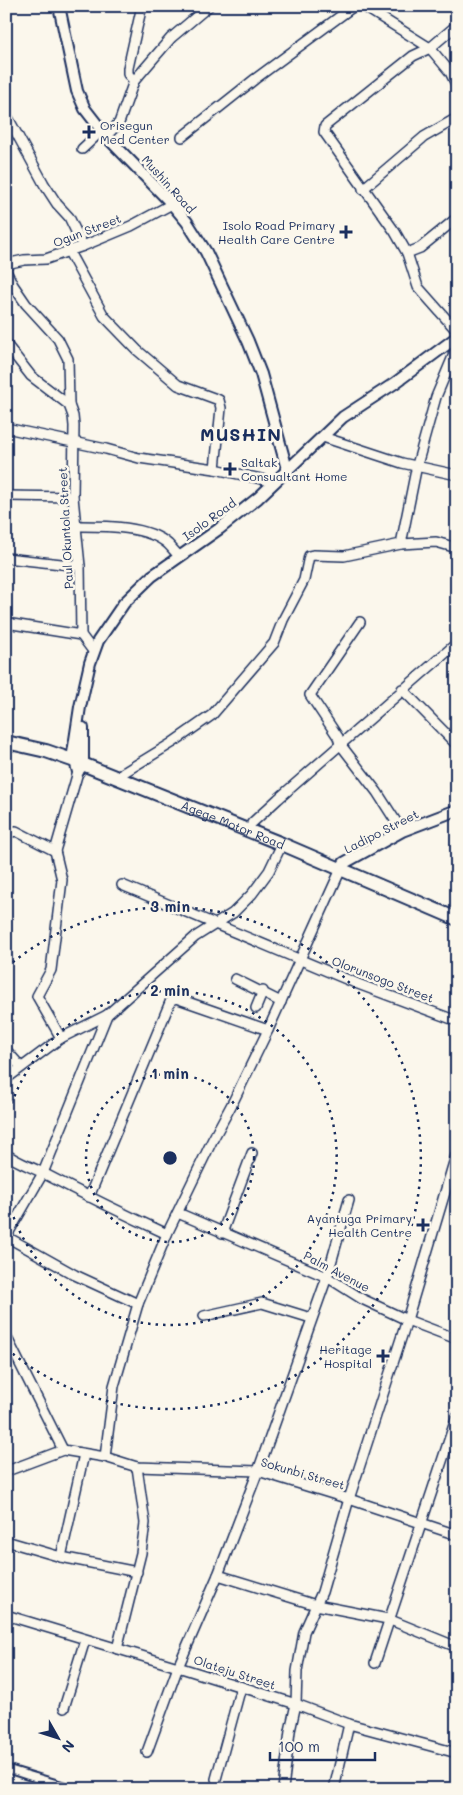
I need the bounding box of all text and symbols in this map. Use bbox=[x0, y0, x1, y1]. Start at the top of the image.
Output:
place label: Orisegun Med Center bbox=[100, 117, 170, 147]
marker: Orisegun Med Center bbox=[82, 125, 96, 139]
street label: Mushin Road bbox=[139, 152, 200, 217]
street label: Ogun Street bbox=[51, 210, 123, 250]
place label: Isolo Road Primary Health Care Centre bbox=[218, 217, 335, 247]
marker: Isolo Road Primary Health Care Centre bbox=[339, 225, 353, 239]
district label: MUSHIN bbox=[200, 422, 282, 446]
place label: Saltak Consualtant Home bbox=[241, 454, 347, 484]
marker: Saltak Consualtant Home bbox=[223, 462, 237, 476]
street label: Paul Okuntola Street bbox=[54, 467, 76, 589]
street label: Isolo Road bbox=[179, 494, 239, 544]
street label: Agege Motor Road bbox=[179, 797, 287, 852]
street label: Ladipo Street bbox=[341, 805, 421, 857]
text: 3 min bbox=[150, 896, 190, 916]
street label: Olorunsogo Street bbox=[330, 952, 436, 1006]
text: 2 min bbox=[150, 980, 190, 1000]
text: 1 min bbox=[151, 1063, 189, 1083]
centre of rings bbox=[161, 1149, 179, 1167]
place label: Ayantuga Primary Health Centre bbox=[307, 1210, 412, 1240]
marker: Ayantuga Primary Health Centre bbox=[416, 1218, 430, 1232]
street label: Palm Avenue bbox=[301, 1247, 373, 1295]
place label: Heritage Hospital bbox=[319, 1341, 372, 1371]
marker: Heritage Hospital bbox=[376, 1349, 390, 1363]
street label: Sokunbi Street bbox=[259, 1453, 347, 1493]
street label: Olateju Street bbox=[192, 1651, 278, 1693]
north arrow bbox=[32, 1712, 82, 1762]
scale bar bbox=[270, 1730, 376, 1762]
text: N bbox=[58, 1736, 79, 1757]
text: 100 m bbox=[278, 1736, 320, 1756]

